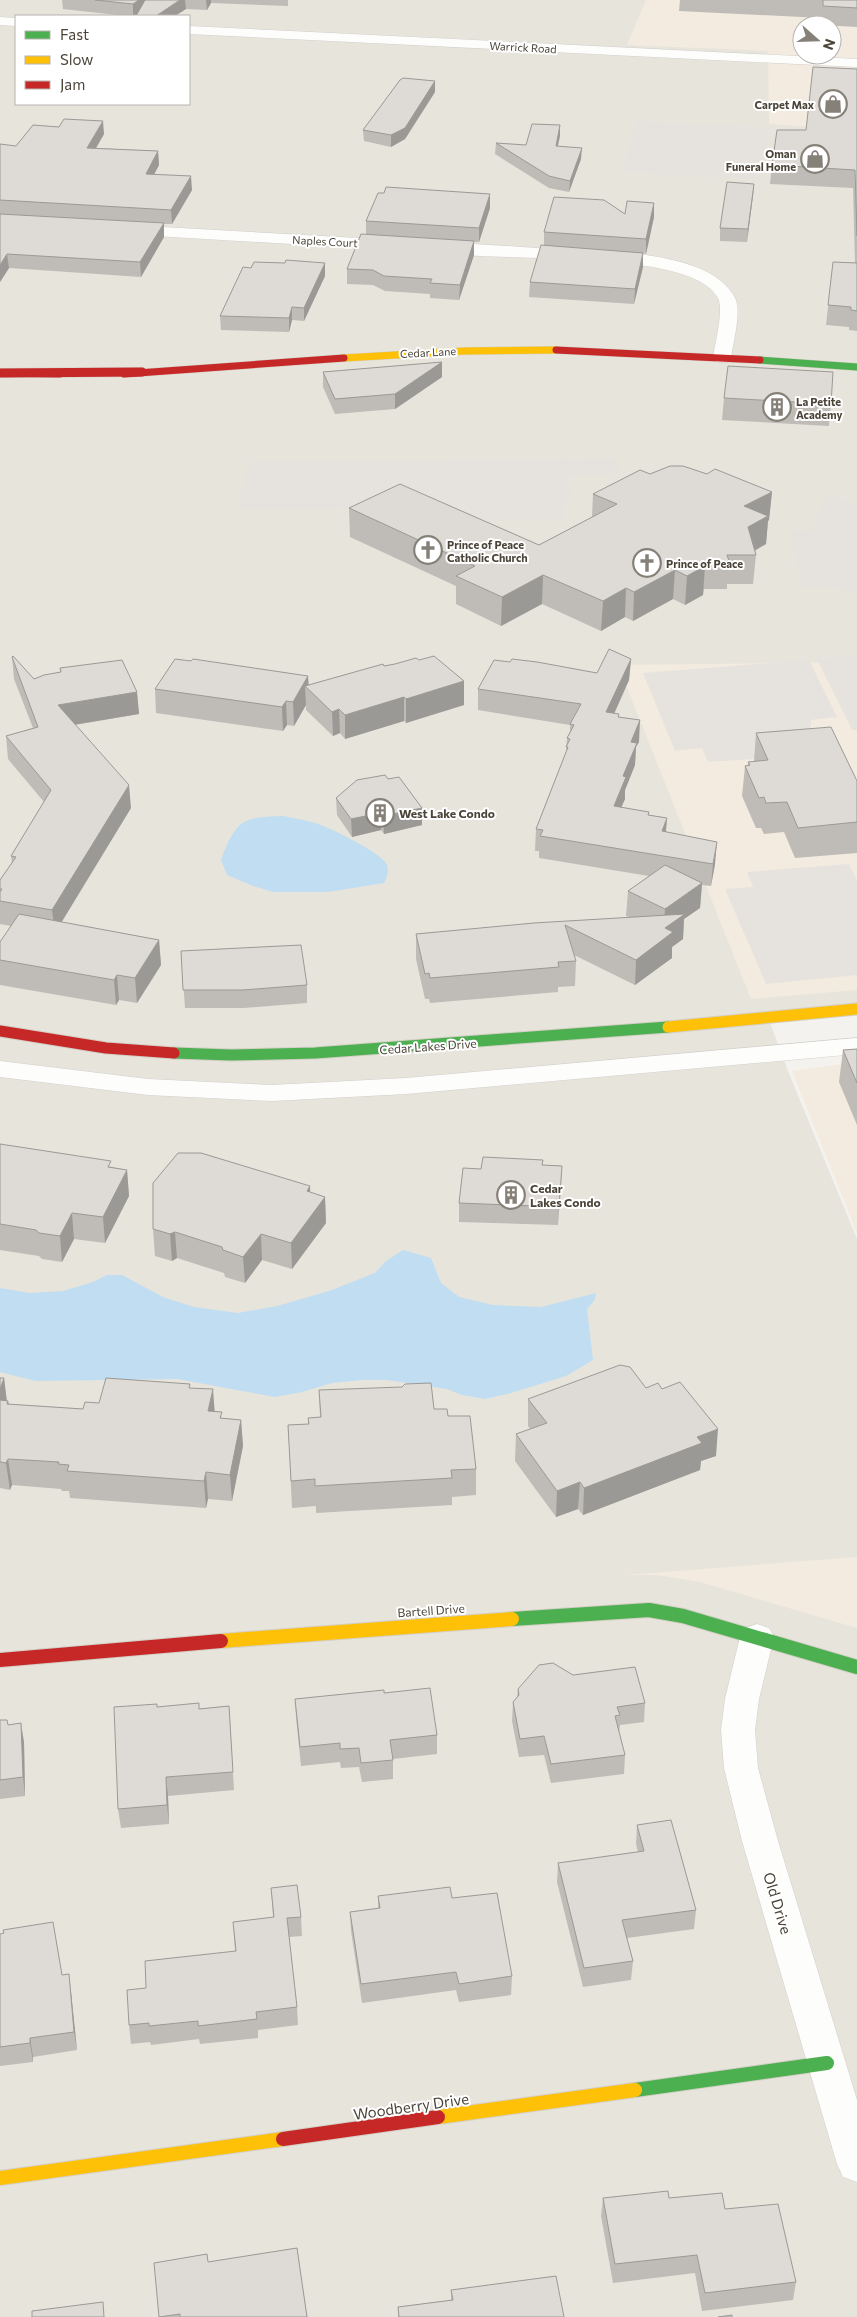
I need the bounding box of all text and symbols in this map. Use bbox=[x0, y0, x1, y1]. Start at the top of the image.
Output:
legend bbox=[15, 15, 190, 105]
north arrow bbox=[792, 15, 842, 65]
text: Fast bbox=[60, 25, 89, 43]
text: N bbox=[820, 37, 839, 52]
street label: Warrick Road bbox=[489, 39, 557, 55]
text: Slow bbox=[60, 50, 93, 68]
text: Jam bbox=[60, 75, 85, 93]
shop icon: Carpet Max bbox=[818, 89, 848, 119]
place label: Carpet Max bbox=[755, 98, 815, 111]
shop icon: Oman Funeral Home bbox=[800, 144, 830, 174]
place label: Oman Funeral Home bbox=[726, 147, 796, 173]
street label: Naples Court bbox=[292, 233, 358, 249]
street label: Cedar Lane bbox=[400, 344, 457, 360]
building icon: La Petite Academy bbox=[762, 392, 792, 422]
place label: La Petite Academy bbox=[796, 395, 842, 421]
church icon: Prince of Peace Catholic Church bbox=[413, 535, 443, 565]
place label: Prince of Peace Catholic Church bbox=[447, 538, 528, 564]
church icon: Prince of Peace bbox=[632, 548, 662, 578]
place label: Prince of Peace bbox=[666, 557, 743, 570]
building icon: West Lake Condo bbox=[365, 798, 395, 828]
place label: West Lake Condo bbox=[399, 806, 495, 820]
street label: Cedar Lakes Drive bbox=[379, 1036, 477, 1056]
building icon: Cedar Lakes Condo bbox=[496, 1180, 526, 1210]
place label: Cedar Lakes Condo bbox=[530, 1181, 601, 1209]
street label: Bartell Drive bbox=[397, 1601, 465, 1619]
street label: Old Drive bbox=[760, 1870, 796, 1936]
street label: Woodberry Drive bbox=[352, 2089, 470, 2123]

